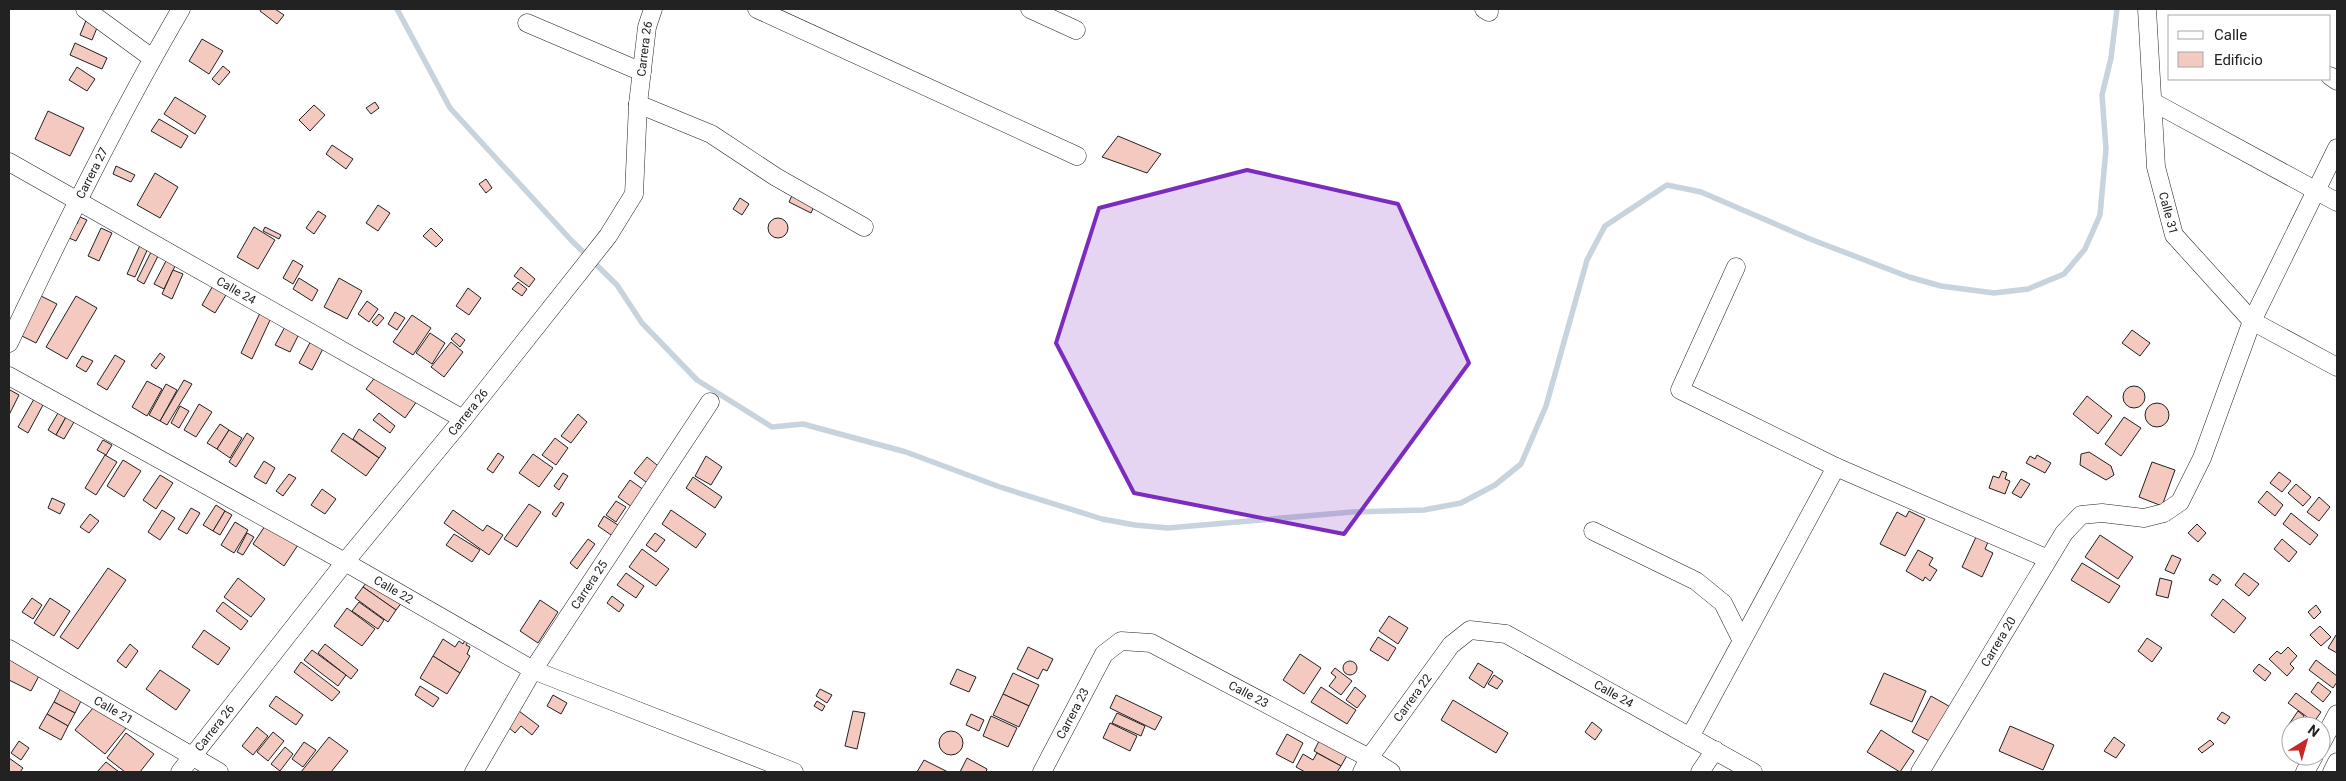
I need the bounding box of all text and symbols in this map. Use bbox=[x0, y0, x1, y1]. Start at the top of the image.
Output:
legend bbox=[2168, 15, 2331, 80]
street label: Carrera 26 bbox=[634, 19, 656, 77]
text: Calle bbox=[2214, 26, 2247, 44]
text: Edificio bbox=[2214, 51, 2263, 69]
street label: Carrera 27 bbox=[73, 145, 111, 201]
street label: Calle 31 bbox=[2156, 191, 2180, 236]
street label: Calle 24 bbox=[214, 274, 259, 307]
street label: Carrera 26 bbox=[445, 386, 491, 438]
street label: Carrera 25 bbox=[568, 557, 611, 612]
street label: Calle 22 bbox=[371, 573, 416, 607]
street label: Carrera 20 bbox=[1978, 614, 2019, 669]
street label: Carrera 22 bbox=[1391, 671, 1435, 724]
street label: Calle 23 bbox=[1226, 678, 1271, 711]
street label: Calle 24 bbox=[1591, 678, 1636, 711]
street label: Carrera 23 bbox=[1054, 686, 1092, 741]
street label: Calle 21 bbox=[91, 693, 136, 727]
street label: Carrera 26 bbox=[192, 702, 237, 754]
north arrow bbox=[2281, 716, 2331, 766]
text: N bbox=[2305, 721, 2323, 740]

